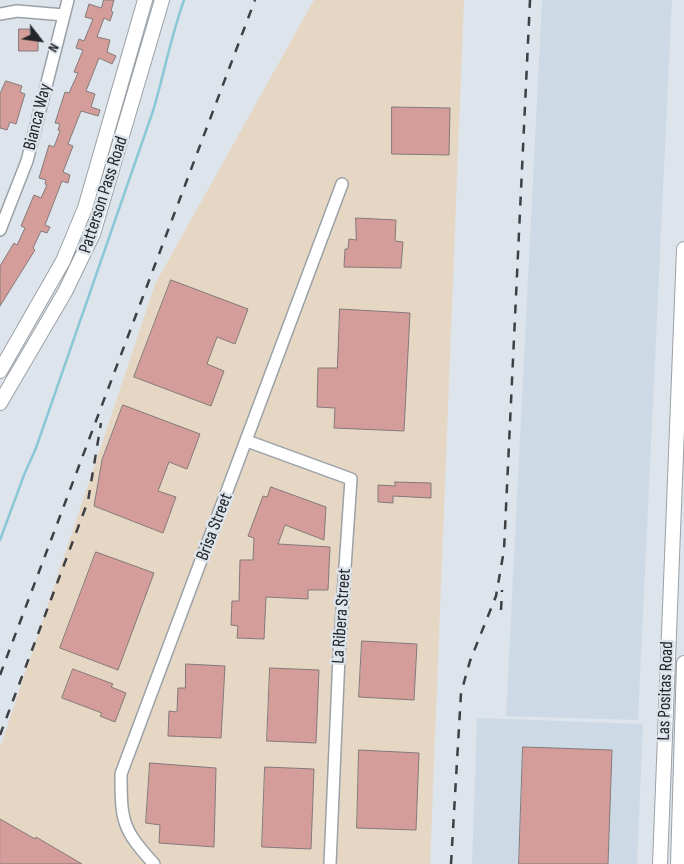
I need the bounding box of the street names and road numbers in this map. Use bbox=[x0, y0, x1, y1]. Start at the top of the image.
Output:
street label: Bianca Way bbox=[19, 82, 57, 152]
street label: Patterson Pass Road bbox=[75, 134, 133, 256]
street label: Brisa Street bbox=[192, 490, 238, 564]
street label: La Ribera Street bbox=[328, 568, 356, 664]
street label: Las Positas Road bbox=[653, 641, 679, 741]

